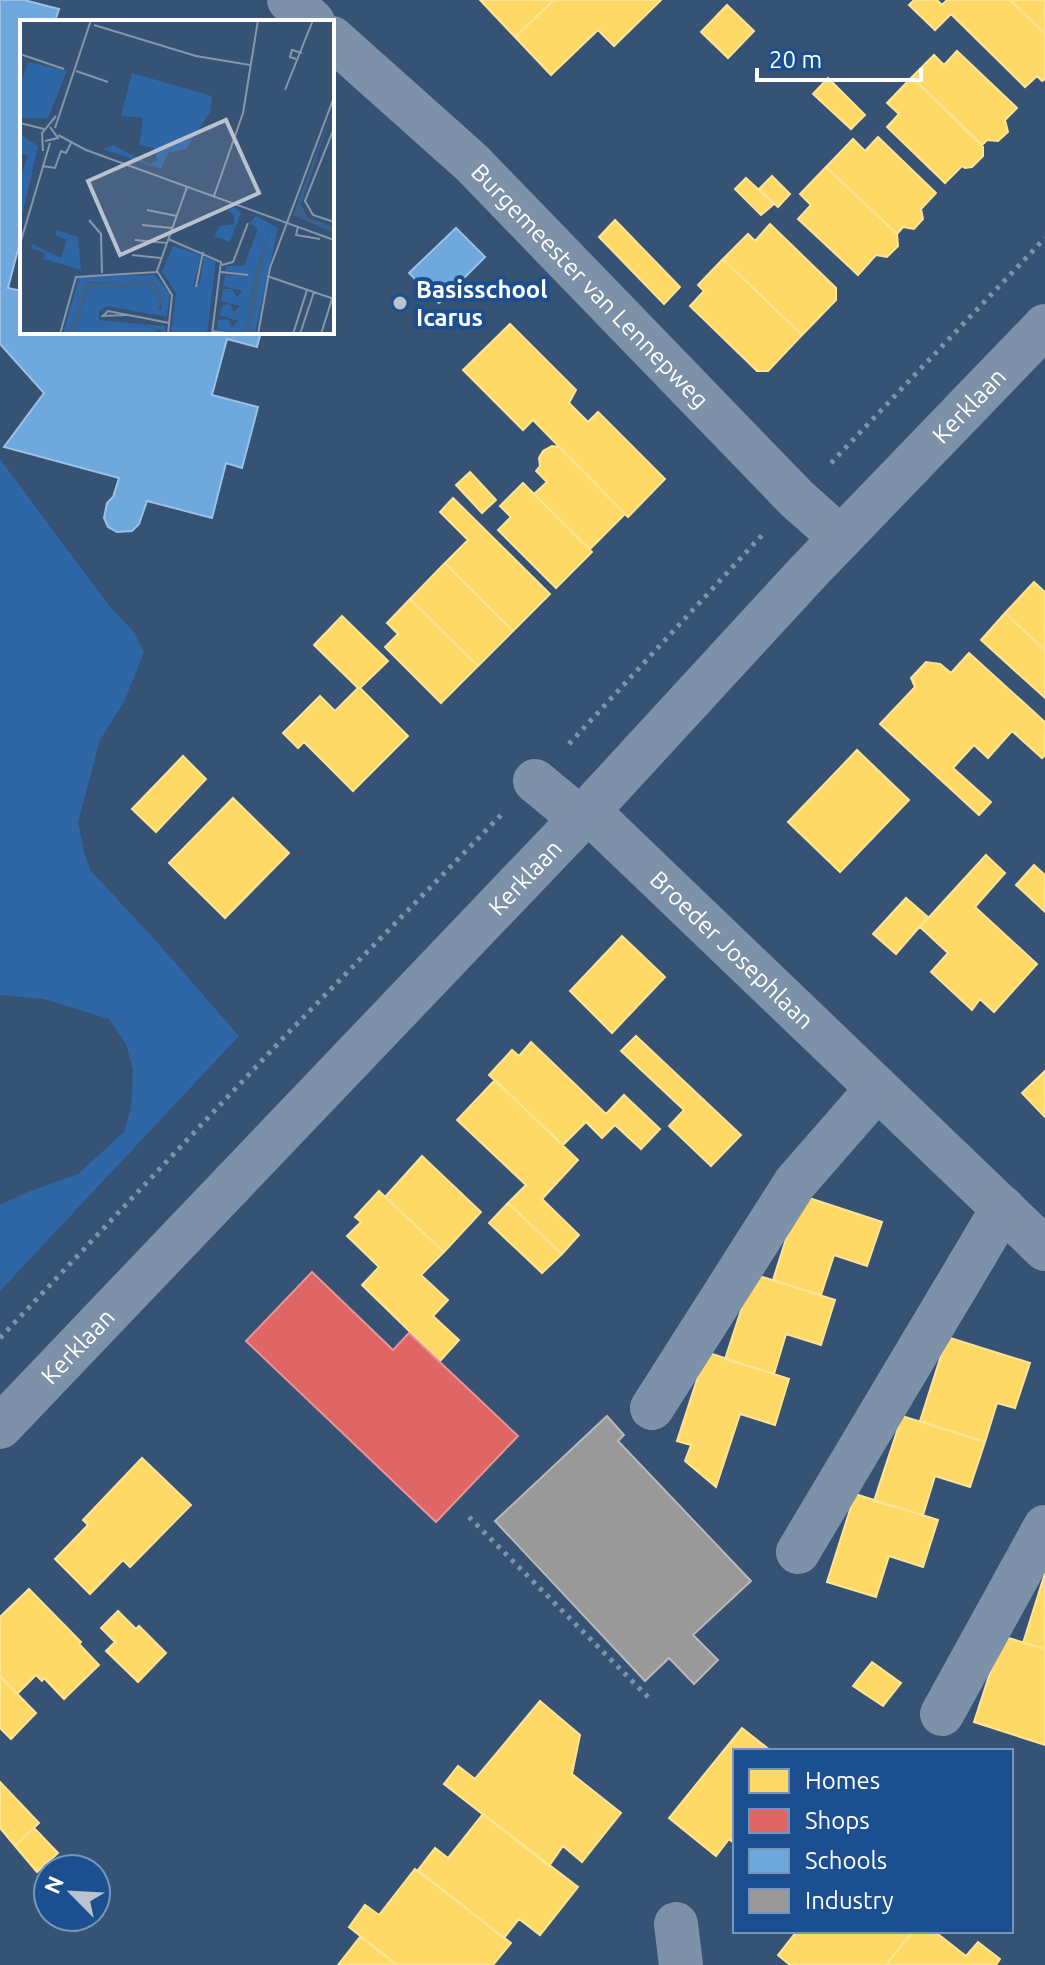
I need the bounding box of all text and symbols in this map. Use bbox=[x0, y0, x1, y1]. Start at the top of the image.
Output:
inset map bbox=[20, 20, 334, 334]
scale bar bbox=[757, 32, 921, 82]
text: 20 m bbox=[769, 46, 822, 73]
street label: Burgemeester van Lennepweg bbox=[466, 158, 715, 413]
place label: Basisschool Icarus bbox=[416, 276, 548, 331]
marker: Basisschool Icarus bbox=[391, 294, 409, 312]
street label: Kerklaan bbox=[926, 362, 1011, 448]
street label: Kerklaan bbox=[483, 834, 567, 920]
street label: Broeder Josephlaan bbox=[645, 865, 820, 1034]
street label: Kerklaan bbox=[35, 1303, 119, 1389]
legend bbox=[733, 1749, 1013, 1933]
text: Homes bbox=[805, 1767, 880, 1794]
text: Shops bbox=[805, 1807, 870, 1834]
text: Schools bbox=[805, 1847, 887, 1874]
north arrow bbox=[32, 1853, 112, 1933]
text: N bbox=[39, 1872, 68, 1897]
text: Industry bbox=[805, 1887, 894, 1914]

